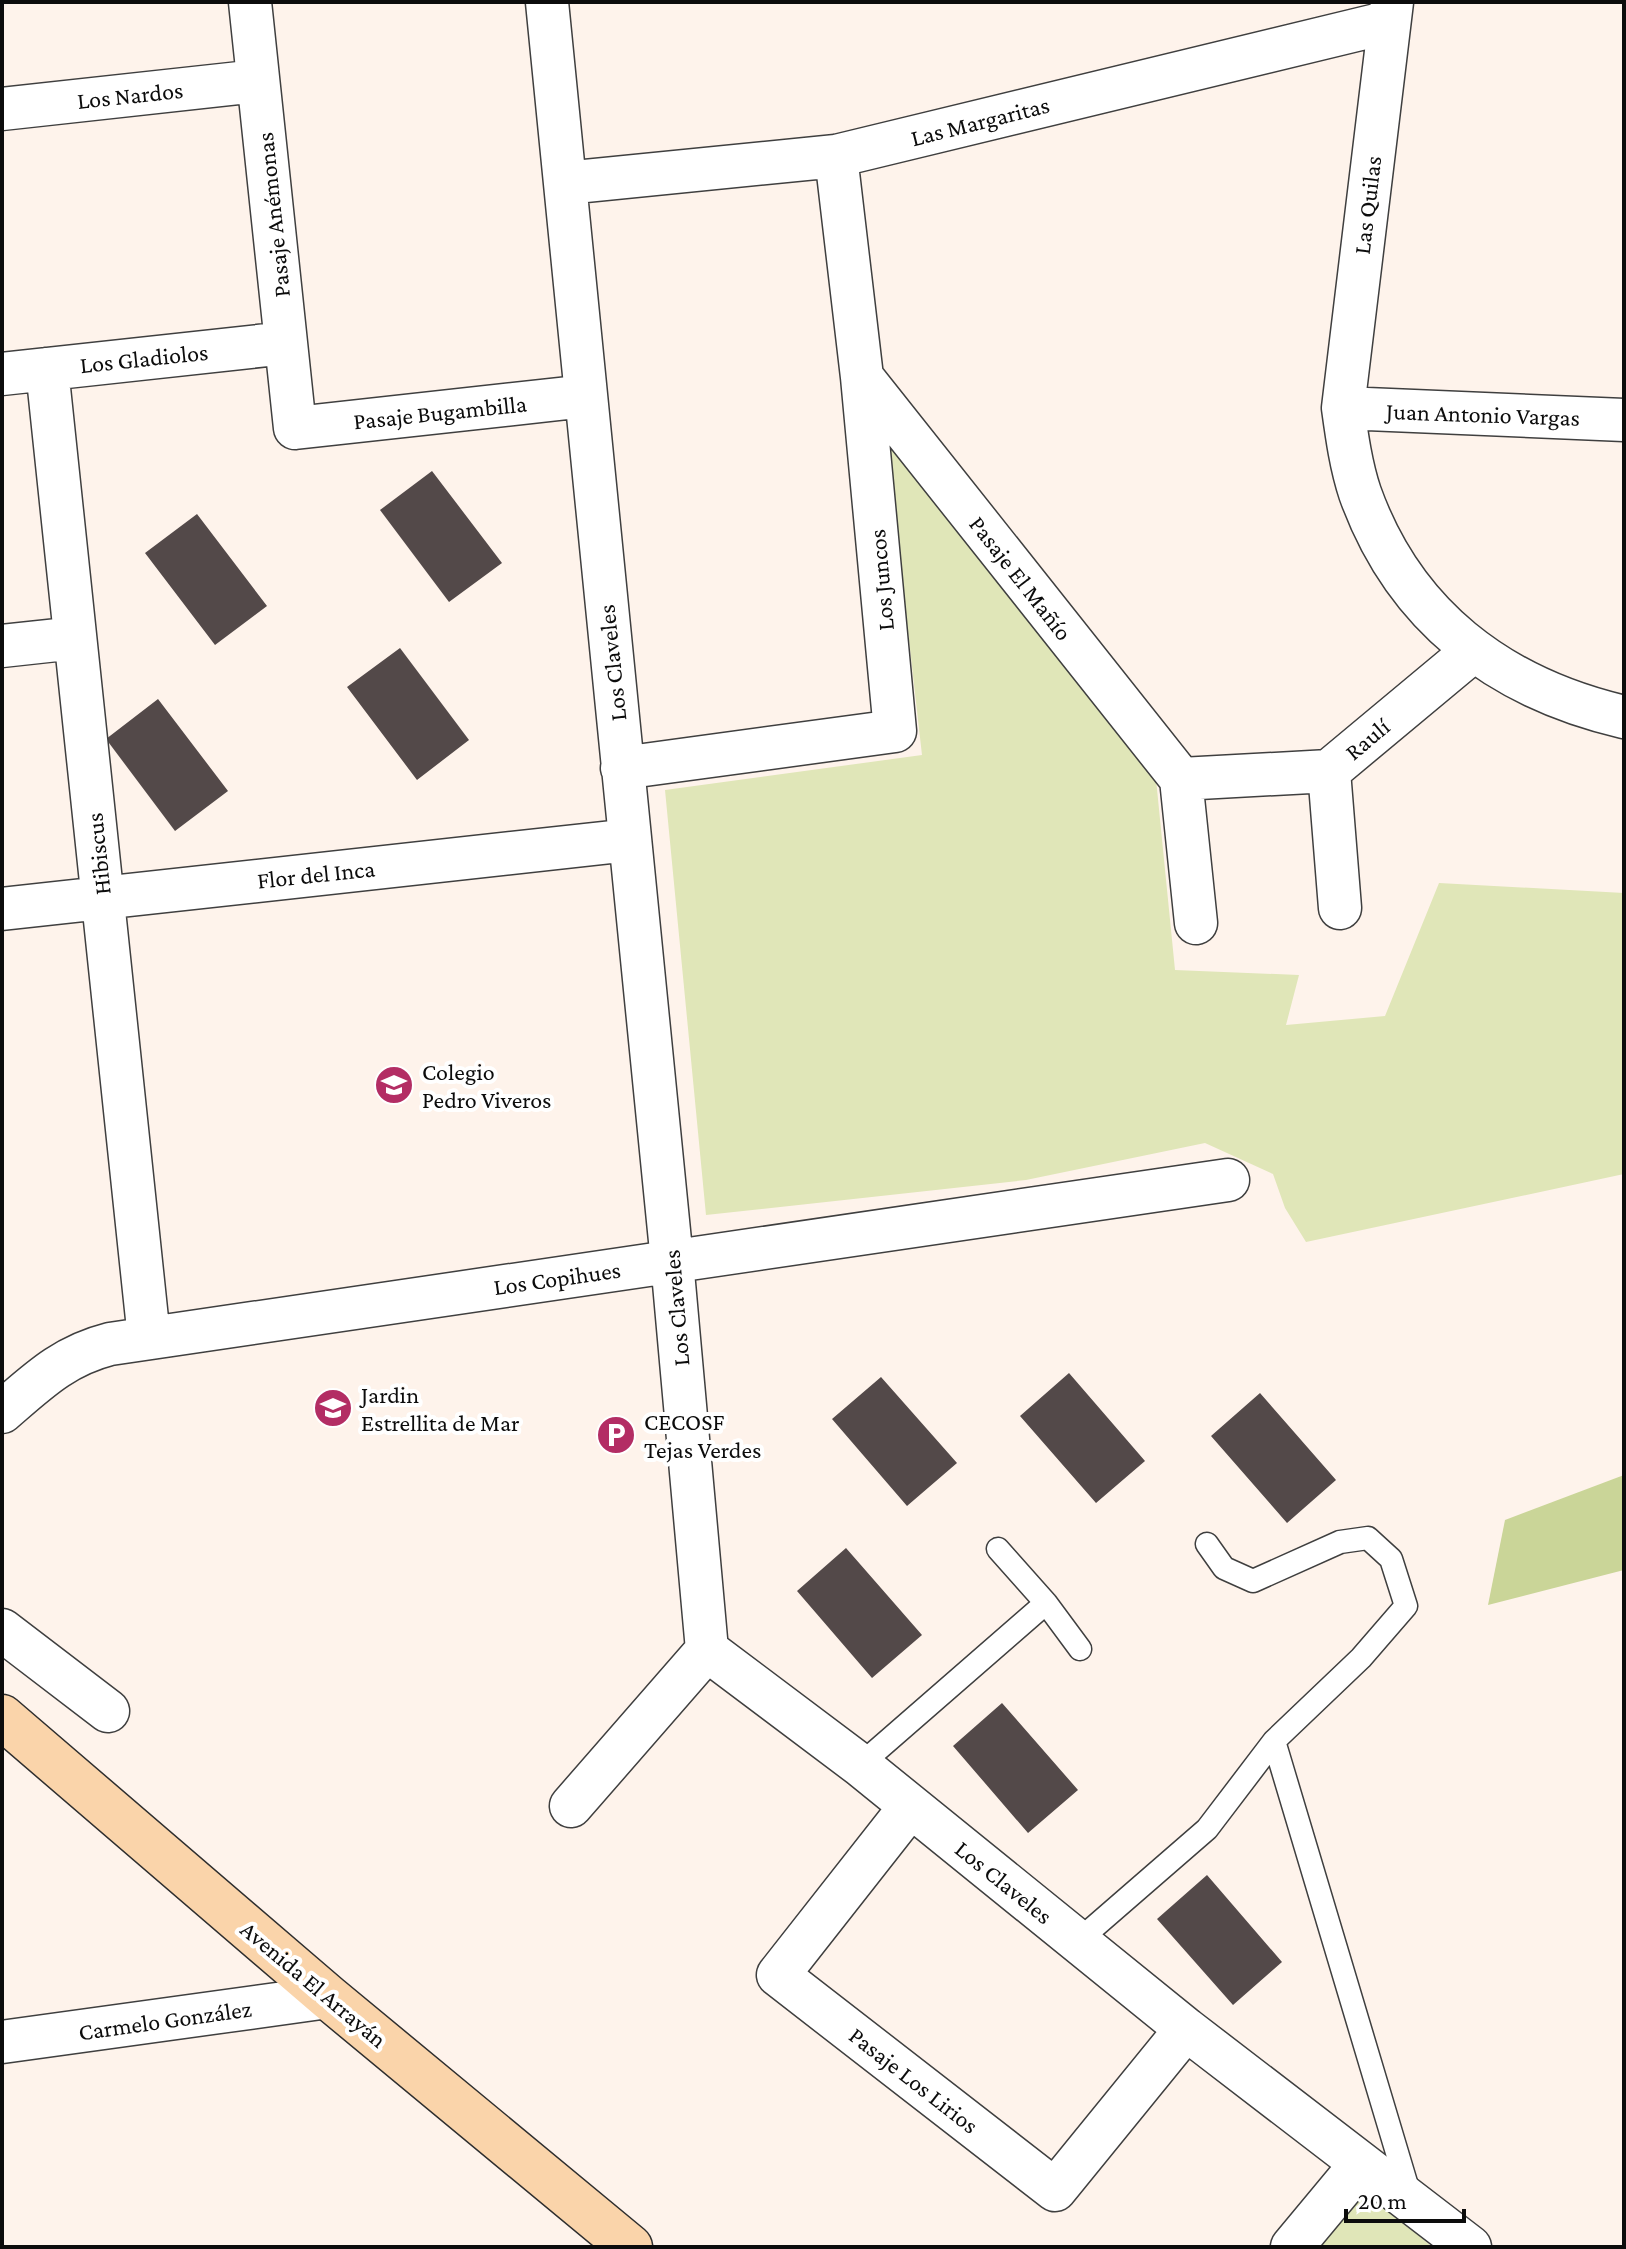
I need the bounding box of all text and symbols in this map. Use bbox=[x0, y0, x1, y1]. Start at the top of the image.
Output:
street label: Los Nardos bbox=[76, 76, 184, 114]
street label: Las Margaritas bbox=[908, 91, 1052, 151]
street label: Pasaje Anémonas bbox=[251, 131, 295, 299]
street label: Las Quilas bbox=[1348, 154, 1386, 256]
street label: Los Gladiolos bbox=[79, 338, 209, 378]
street label: Pasaje Bugambilla bbox=[352, 389, 528, 435]
street label: Juan Antonio Vargas bbox=[1384, 397, 1580, 431]
street label: Pasaje El Mañío bbox=[964, 511, 1078, 645]
street label: Los Juncos bbox=[863, 528, 899, 632]
street label: Los Claveles bbox=[592, 603, 632, 723]
street label: Raulí bbox=[1339, 712, 1395, 765]
street label: Hibiscus bbox=[80, 812, 116, 896]
street label: Flor del Inca bbox=[256, 854, 376, 894]
place label: Colegio Pedro Viveros bbox=[422, 1058, 552, 1113]
school or university icon: Colegio Pedro Viveros bbox=[373, 1064, 415, 1106]
street label: Los Claveles bbox=[657, 1249, 695, 1367]
street label: Los Copihues bbox=[492, 1256, 622, 1300]
place label: Jardin Estrellita de Mar bbox=[359, 1381, 520, 1436]
school or university icon: Jardin Estrellita de Mar bbox=[312, 1387, 354, 1429]
place label: CECOSF Tejas Verdes bbox=[644, 1408, 761, 1463]
parking icon: CECOSF Tejas Verdes bbox=[595, 1414, 637, 1456]
street label: Los Claveles bbox=[950, 1835, 1058, 1929]
street label: Avenida El Arrayán bbox=[236, 1915, 392, 2053]
street label: Carmelo González bbox=[77, 1994, 253, 2046]
street label: Pasaje Los Lirios bbox=[844, 2021, 984, 2139]
scale bar bbox=[1346, 2173, 1464, 2223]
text: 20 m bbox=[1358, 2187, 1407, 2214]

